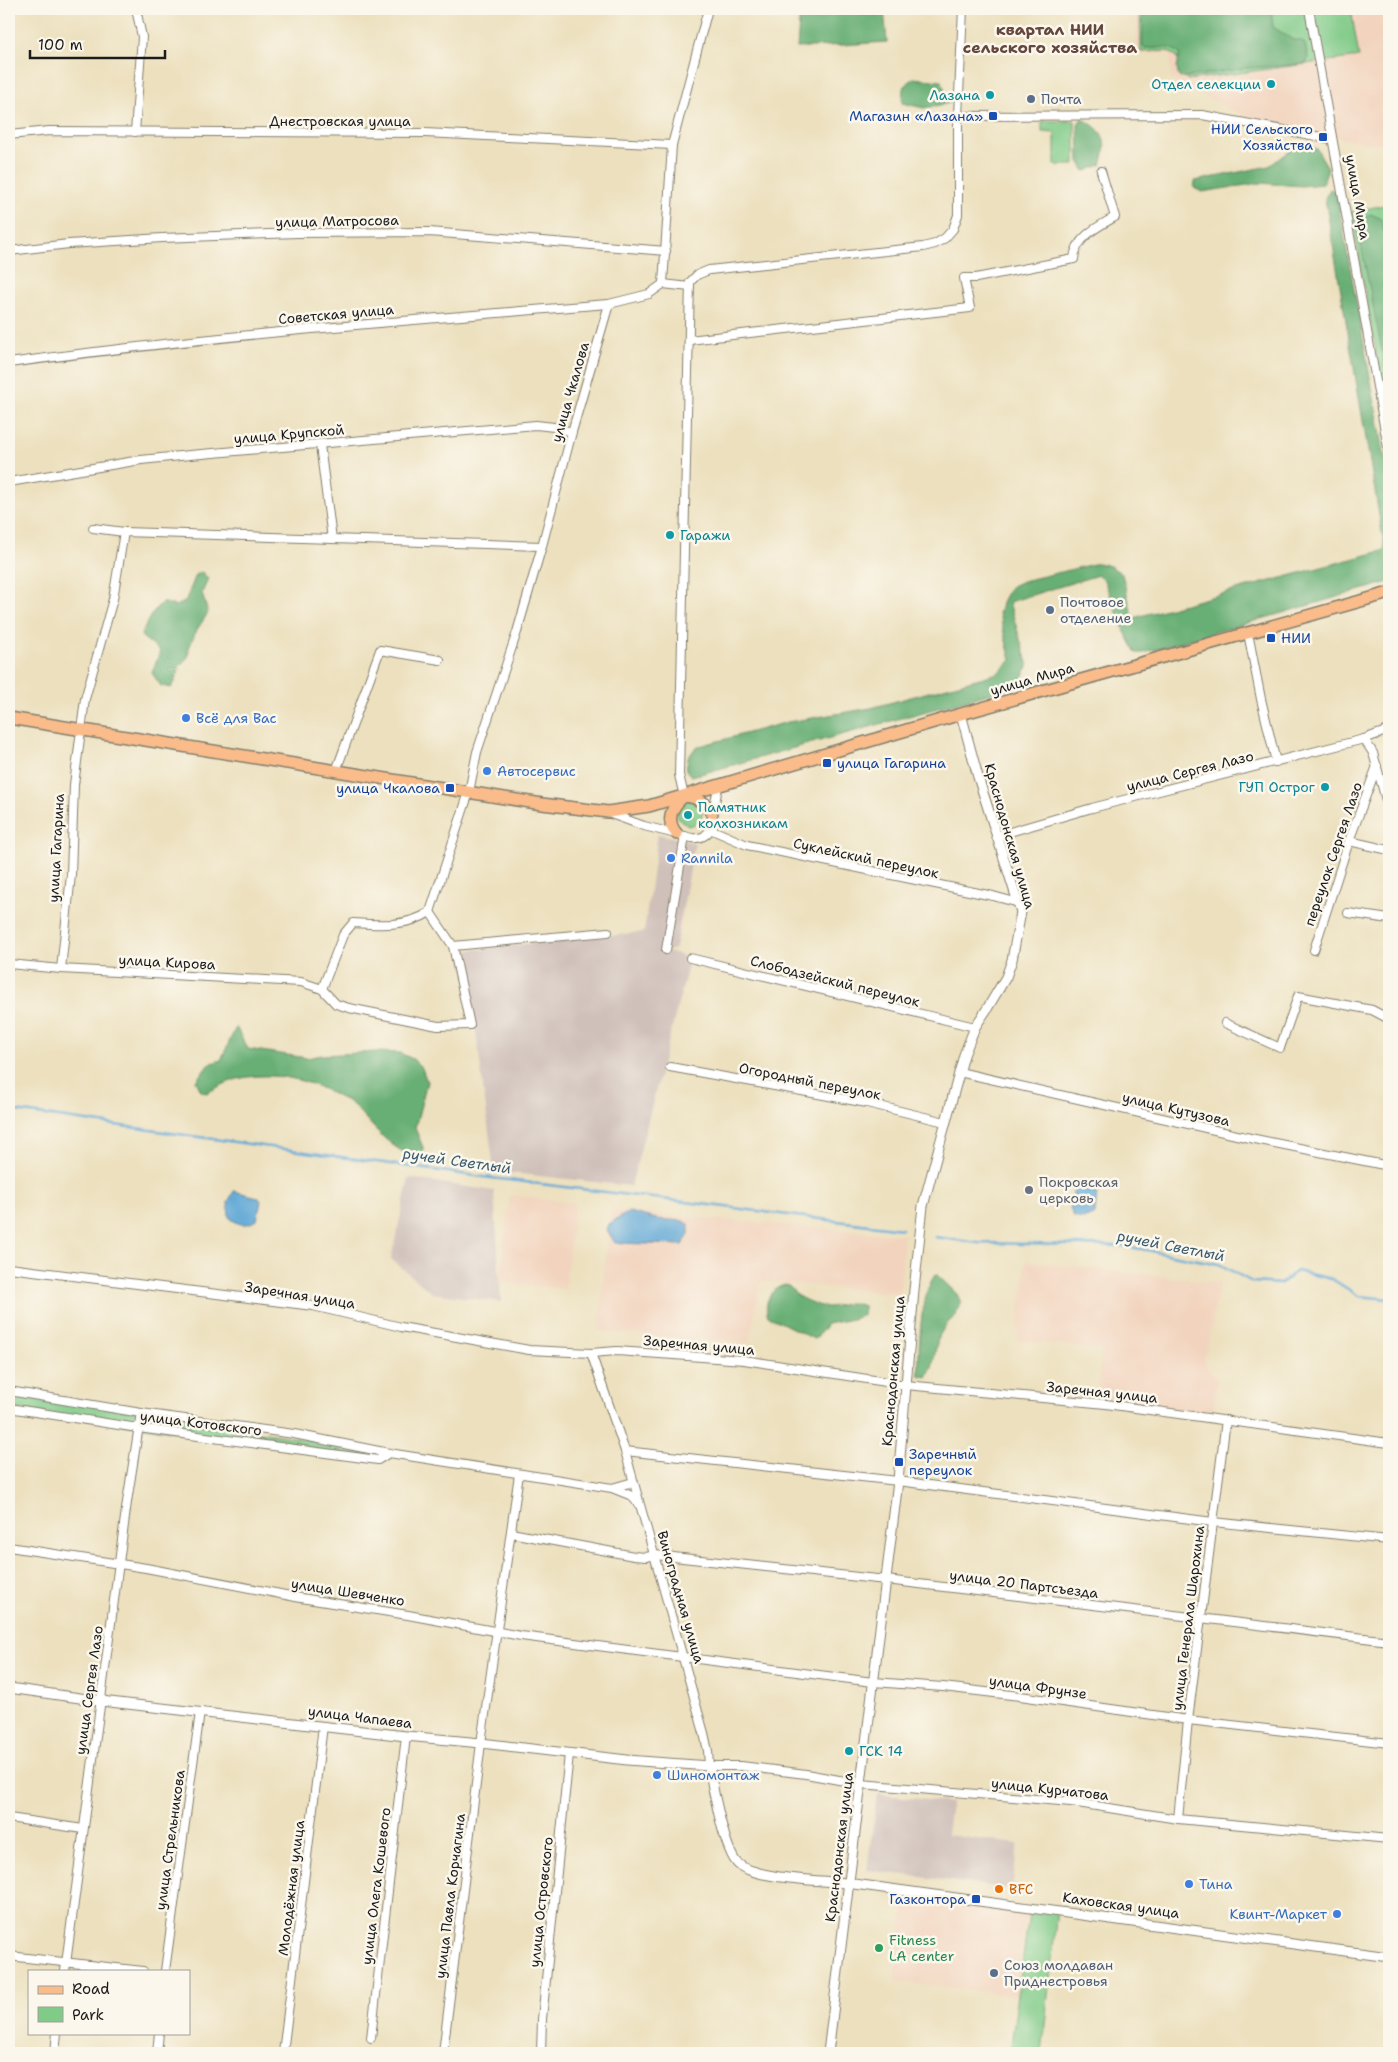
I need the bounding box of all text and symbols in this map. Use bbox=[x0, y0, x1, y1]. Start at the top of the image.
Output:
district label: квартал НИИ сельского хозяйства bbox=[963, 19, 1137, 58]
scale bar bbox=[30, 28, 165, 60]
text: 100 m bbox=[38, 35, 83, 55]
place label: Отдел селекции bbox=[1151, 75, 1261, 93]
marker: Отдел селекции bbox=[1265, 78, 1277, 90]
place label: Лазана bbox=[929, 86, 980, 104]
marker: Лазана bbox=[984, 89, 996, 101]
place label: Почта bbox=[1041, 90, 1082, 108]
marker: Почта bbox=[1025, 93, 1037, 105]
place label: Магазин «Лазана» bbox=[849, 107, 983, 125]
marker: Магазин «Лазана» bbox=[987, 110, 999, 122]
street label: Днестровская улица bbox=[269, 112, 411, 130]
place label: НИИ Сельского Хозяйства bbox=[1211, 120, 1313, 154]
marker: НИИ Сельского Хозяйства bbox=[1317, 131, 1329, 143]
street label: улица Мира bbox=[1342, 153, 1374, 241]
street label: улица Матросова bbox=[275, 211, 399, 231]
street label: Советская улица bbox=[278, 300, 395, 328]
street label: улица Чкалова bbox=[547, 339, 593, 444]
street label: улица Крупской bbox=[233, 420, 345, 448]
place label: Гаражи bbox=[680, 526, 730, 544]
marker: Гаражи bbox=[664, 529, 676, 541]
place label: Почтовое отделение bbox=[1060, 593, 1132, 627]
marker: Почтовое отделение bbox=[1044, 604, 1056, 616]
place label: НИИ bbox=[1281, 629, 1311, 647]
marker: НИИ bbox=[1265, 632, 1277, 644]
street label: улица Мира bbox=[988, 658, 1076, 700]
place label: Всё для Вас bbox=[196, 709, 277, 727]
marker: Всё для Вас bbox=[180, 712, 192, 724]
street label: улица Сергея Лазо bbox=[1125, 747, 1255, 795]
place label: улица Гагарина bbox=[837, 754, 946, 772]
marker: улица Гагарина bbox=[821, 757, 833, 769]
street label: Краснодонская улица bbox=[981, 761, 1040, 911]
place label: Автосервис bbox=[497, 762, 576, 780]
marker: Автосервис bbox=[481, 765, 493, 777]
place label: ГУП Острог bbox=[1238, 778, 1316, 796]
place label: улица Чкалова bbox=[336, 779, 440, 797]
street label: переулок Сергея Лазо bbox=[1300, 780, 1366, 928]
marker: ГУП Острог bbox=[1319, 781, 1331, 793]
marker: улица Чкалова bbox=[444, 782, 456, 794]
street label: улица Гагарина bbox=[44, 793, 68, 903]
place label: Памятник колхозникам bbox=[698, 798, 788, 832]
marker: Памятник колхозникам bbox=[682, 809, 694, 821]
street label: Суклейский переулок bbox=[792, 834, 941, 882]
place label: Rannila bbox=[681, 849, 733, 867]
marker: Rannila bbox=[665, 852, 677, 864]
street label: улица Кирова bbox=[118, 950, 216, 974]
street label: Слободзейский переулок bbox=[748, 951, 922, 1011]
street label: Огородный переулок bbox=[737, 1058, 883, 1104]
street label: улица Кутузова bbox=[1120, 1088, 1232, 1130]
water label: ручей Светлый bbox=[401, 1143, 512, 1178]
place label: Покровская церковь bbox=[1039, 1173, 1118, 1207]
marker: Покровская церковь bbox=[1023, 1184, 1035, 1196]
water label: ручей Светлый bbox=[1115, 1226, 1226, 1266]
street label: Заречная улица bbox=[243, 1277, 357, 1313]
street label: Краснодонская улица bbox=[877, 1295, 909, 1447]
street label: Заречная улица bbox=[643, 1331, 756, 1359]
street label: Заречная улица bbox=[1046, 1377, 1159, 1407]
street label: улица Котовского bbox=[139, 1407, 263, 1439]
place label: Заречный переулок bbox=[909, 1445, 977, 1479]
marker: Заречный переулок bbox=[893, 1456, 905, 1468]
street label: улица Генерала Шарохина bbox=[1168, 1524, 1208, 1711]
street label: Виноградная улица bbox=[653, 1529, 709, 1666]
street label: улица 20 Партсъезда bbox=[949, 1566, 1100, 1602]
street label: улица Шевченко bbox=[290, 1574, 406, 1610]
street label: улица Сергея Лазо bbox=[71, 1624, 107, 1756]
street label: улица Фрунзе bbox=[988, 1671, 1088, 1703]
street label: улица Чапаева bbox=[307, 1702, 413, 1732]
place label: ГСК 14 bbox=[859, 1742, 903, 1760]
marker: ГСК 14 bbox=[843, 1745, 855, 1757]
place label: Шиномонтаж bbox=[667, 1766, 760, 1784]
street label: улица Стрельникова bbox=[151, 1768, 189, 1911]
marker: Шиномонтаж bbox=[651, 1769, 663, 1781]
street label: Краснодонская улица bbox=[821, 1771, 857, 1923]
street label: улица Курчатова bbox=[990, 1774, 1110, 1804]
street label: улица Олега Кошевого bbox=[357, 1806, 395, 1966]
street label: улица Павла Корчагина bbox=[431, 1812, 469, 1980]
street label: Молодёжная улица bbox=[274, 1819, 308, 1957]
street label: улица Островского bbox=[525, 1836, 557, 1968]
place label: Тина bbox=[1199, 1875, 1233, 1893]
marker: Тина bbox=[1183, 1878, 1195, 1890]
place label: BFC bbox=[1009, 1880, 1033, 1898]
marker: BFC bbox=[993, 1883, 1005, 1895]
street label: Каховская улица bbox=[1061, 1888, 1181, 1922]
place label: Газконтора bbox=[889, 1890, 966, 1908]
marker: Газконтора bbox=[970, 1893, 982, 1905]
place label: Квинт-Маркет bbox=[1230, 1905, 1328, 1923]
marker: Квинт-Маркет bbox=[1331, 1908, 1343, 1920]
place label: Fitness LA center bbox=[889, 1931, 955, 1965]
marker: Fitness LA center bbox=[873, 1942, 885, 1954]
place label: Союз молдаван Приднестровья bbox=[1004, 1956, 1113, 1990]
marker: Союз молдаван Приднестровья bbox=[988, 1967, 1000, 1979]
legend bbox=[28, 1970, 190, 2034]
text: Road bbox=[72, 1979, 110, 1999]
text: Park bbox=[72, 2005, 104, 2025]

